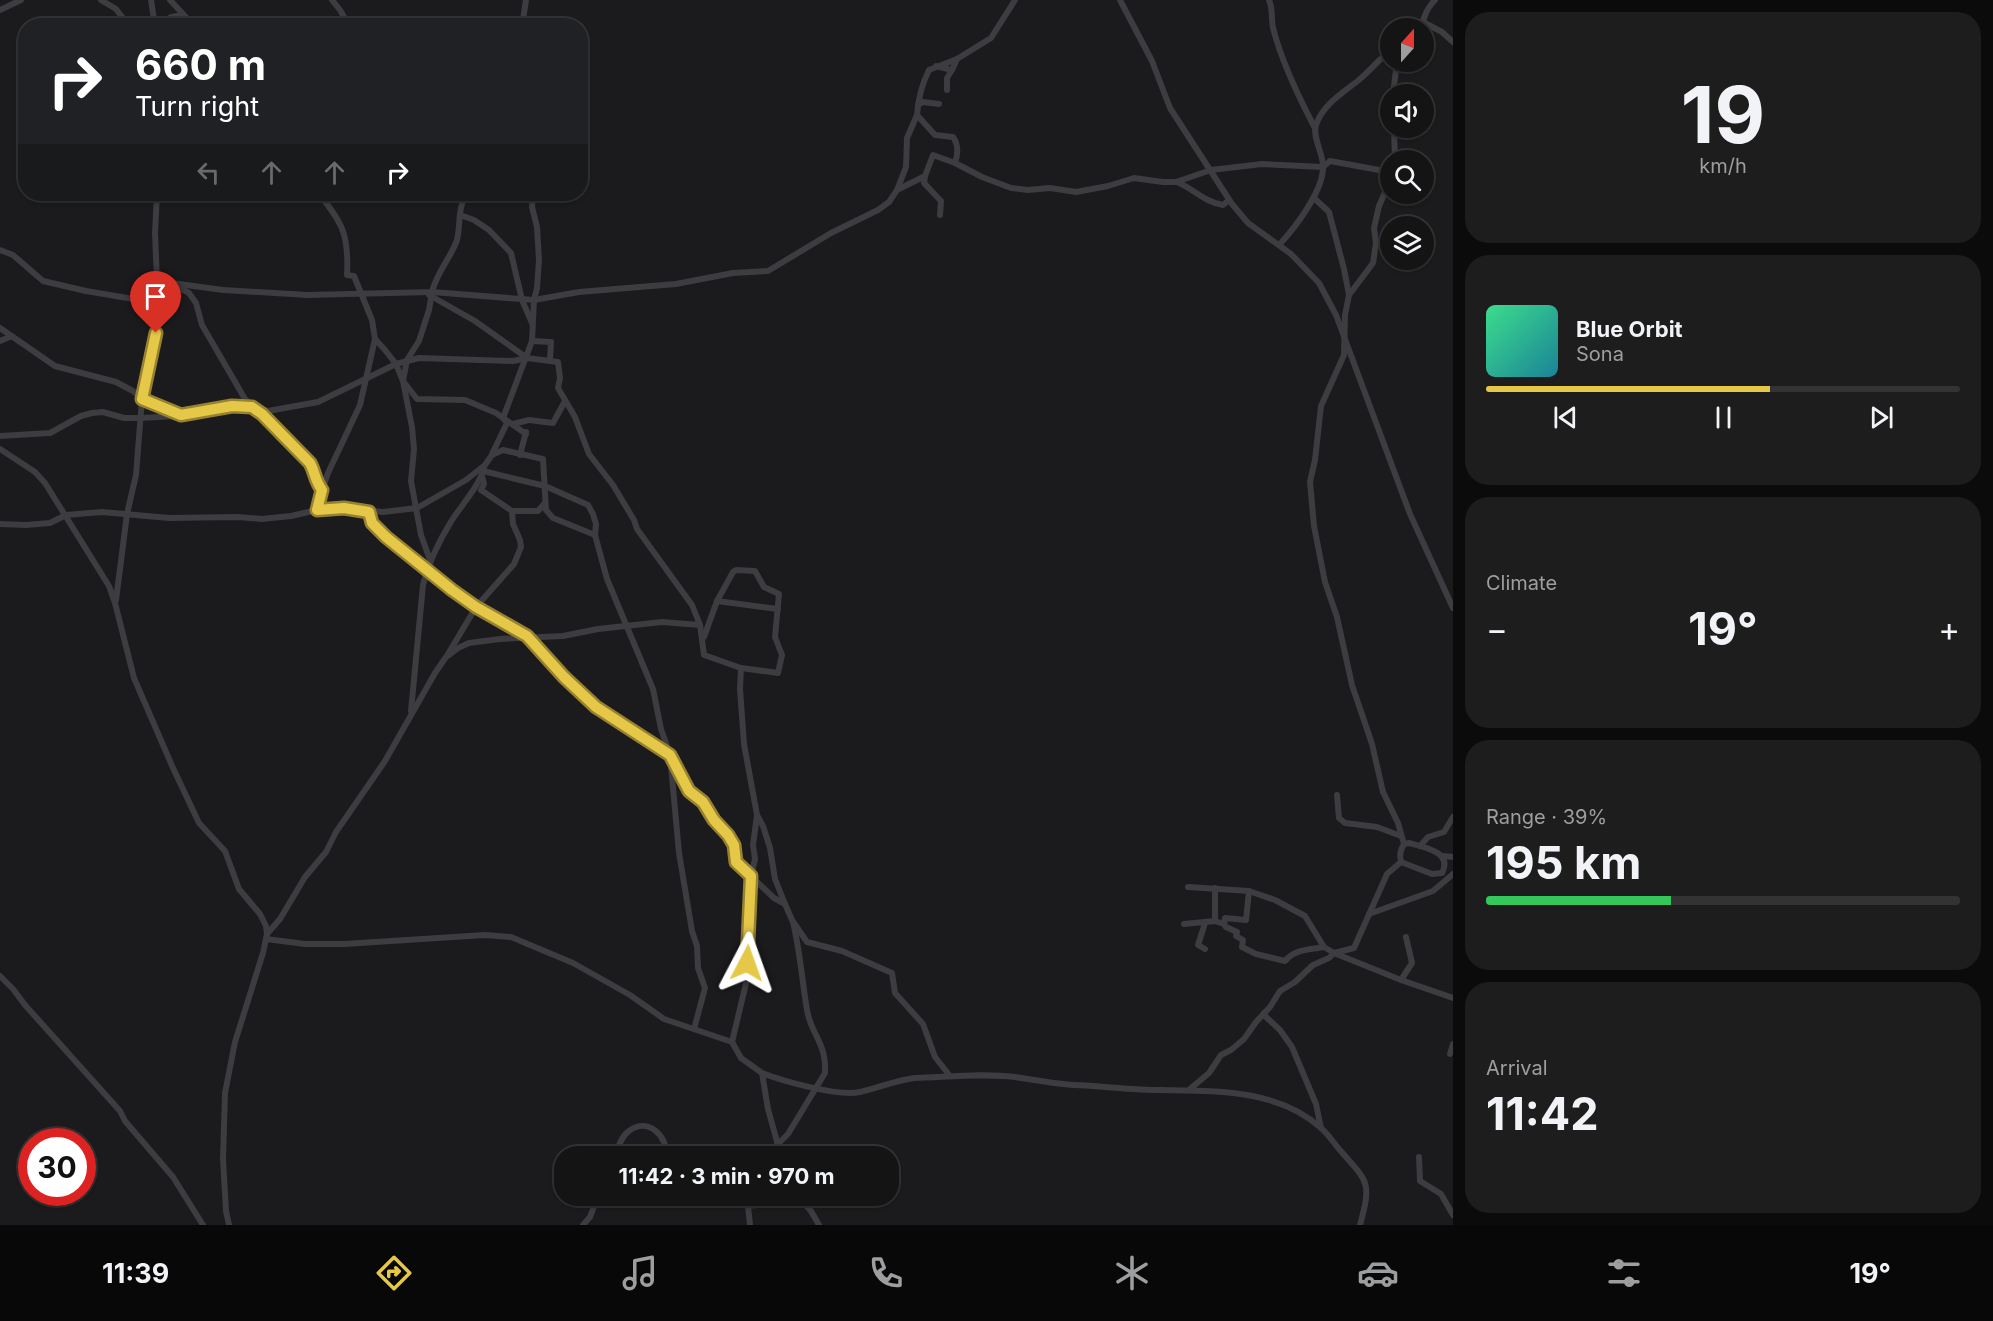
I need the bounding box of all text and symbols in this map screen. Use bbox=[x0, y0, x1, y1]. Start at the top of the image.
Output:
north arrow bbox=[1380, 18, 1434, 72]
map controls bbox=[1380, 18, 1434, 270]
text: 660 m bbox=[135, 39, 266, 90]
icon: right bbox=[36, 42, 114, 120]
text: 19 bbox=[1681, 67, 1765, 162]
button: sound bbox=[1380, 84, 1434, 138]
text: Turn right bbox=[135, 90, 259, 123]
button: search bbox=[1380, 150, 1434, 204]
text: km/h bbox=[1699, 154, 1747, 178]
icon: left bbox=[192, 156, 225, 189]
icon: ahead bbox=[255, 156, 288, 189]
icon: ahead bbox=[318, 156, 351, 189]
icon: right bbox=[381, 156, 414, 189]
button: layers bbox=[1380, 216, 1434, 270]
pin bbox=[130, 271, 181, 333]
icon: arrive bbox=[139, 280, 172, 313]
text: Blue Orbit bbox=[1576, 316, 1683, 342]
text: Sona bbox=[1576, 342, 1624, 366]
icon: previous bbox=[1549, 401, 1582, 434]
icon: pause bbox=[1707, 401, 1740, 434]
icon: next bbox=[1865, 401, 1898, 434]
text: Climate bbox=[1486, 571, 1557, 595]
text: 19° bbox=[1688, 601, 1758, 656]
text: − bbox=[1486, 609, 1508, 649]
text: + bbox=[1938, 609, 1960, 649]
text: Range · 39% bbox=[1486, 805, 1607, 829]
text: 195 km bbox=[1486, 835, 1641, 890]
position arrow bbox=[715, 931, 779, 995]
text: Arrival bbox=[1486, 1056, 1548, 1080]
text: 11:42 bbox=[1486, 1086, 1599, 1141]
speed limit sign: 30 bbox=[18, 1128, 96, 1206]
text: 11:42 · 3 min · 970 m bbox=[618, 1163, 835, 1189]
icon: directions bbox=[373, 1252, 415, 1294]
icon: music bbox=[619, 1252, 661, 1294]
icon: phone bbox=[865, 1252, 907, 1294]
icon: climate bbox=[1111, 1252, 1153, 1294]
icon: car bbox=[1357, 1252, 1399, 1294]
icon: filters bbox=[1603, 1252, 1645, 1294]
text: 11:39 bbox=[102, 1257, 169, 1290]
text: 19° bbox=[1849, 1257, 1891, 1290]

